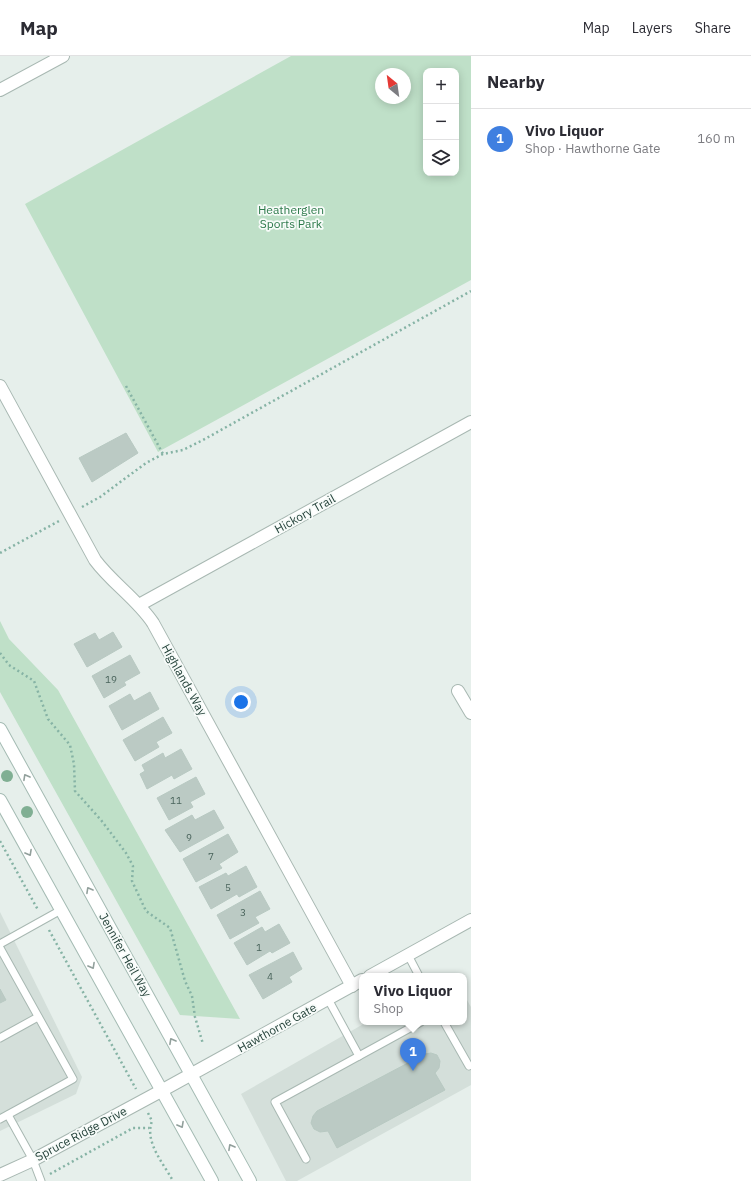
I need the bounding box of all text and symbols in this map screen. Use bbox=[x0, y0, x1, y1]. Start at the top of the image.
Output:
text: Map bbox=[20, 16, 58, 40]
text: Map bbox=[583, 19, 610, 37]
text: Layers bbox=[632, 19, 673, 37]
text: Share bbox=[695, 19, 731, 37]
north arrow bbox=[375, 68, 411, 104]
map controls bbox=[423, 68, 459, 176]
button: + bbox=[423, 68, 459, 104]
text: Nearby bbox=[487, 71, 545, 93]
button: − bbox=[423, 104, 459, 140]
text: Vivo Liquor bbox=[525, 121, 604, 140]
text: 1 bbox=[496, 130, 504, 147]
text: 160 m bbox=[697, 130, 735, 147]
button: layers bbox=[423, 140, 459, 176]
text: Shop · Hawthorne Gate bbox=[525, 140, 660, 157]
park label: Heatherglen Sports Park bbox=[258, 202, 324, 231]
street label: Hickory Trail bbox=[272, 491, 338, 536]
street label: Highlands Way bbox=[159, 641, 210, 718]
house number: 19 bbox=[105, 673, 117, 686]
your location bbox=[231, 692, 251, 712]
one-way arrow bbox=[24, 774, 31, 781]
house number: 11 bbox=[170, 794, 182, 807]
house number: 9 bbox=[186, 831, 192, 844]
one-way arrow bbox=[25, 849, 32, 856]
house number: 7 bbox=[208, 850, 214, 863]
house number: 5 bbox=[225, 881, 231, 894]
one-way arrow bbox=[87, 887, 94, 895]
house number: 3 bbox=[240, 906, 246, 919]
street label: Jennifer Heil Way bbox=[96, 910, 155, 1000]
house number: 1 bbox=[256, 941, 262, 954]
one-way arrow bbox=[88, 962, 95, 969]
house number: 4 bbox=[267, 970, 273, 983]
popup bbox=[359, 973, 467, 1025]
text: Vivo Liquor bbox=[374, 981, 452, 1000]
street label: Hawthorne Gate bbox=[235, 999, 319, 1055]
text: Shop bbox=[374, 1000, 403, 1017]
one-way arrow bbox=[170, 1038, 177, 1045]
pin: 1 bbox=[400, 1038, 426, 1071]
street label: Spruce Ridge Drive bbox=[32, 1103, 130, 1164]
one-way arrow bbox=[176, 1121, 183, 1128]
one-way arrow bbox=[228, 1144, 235, 1151]

